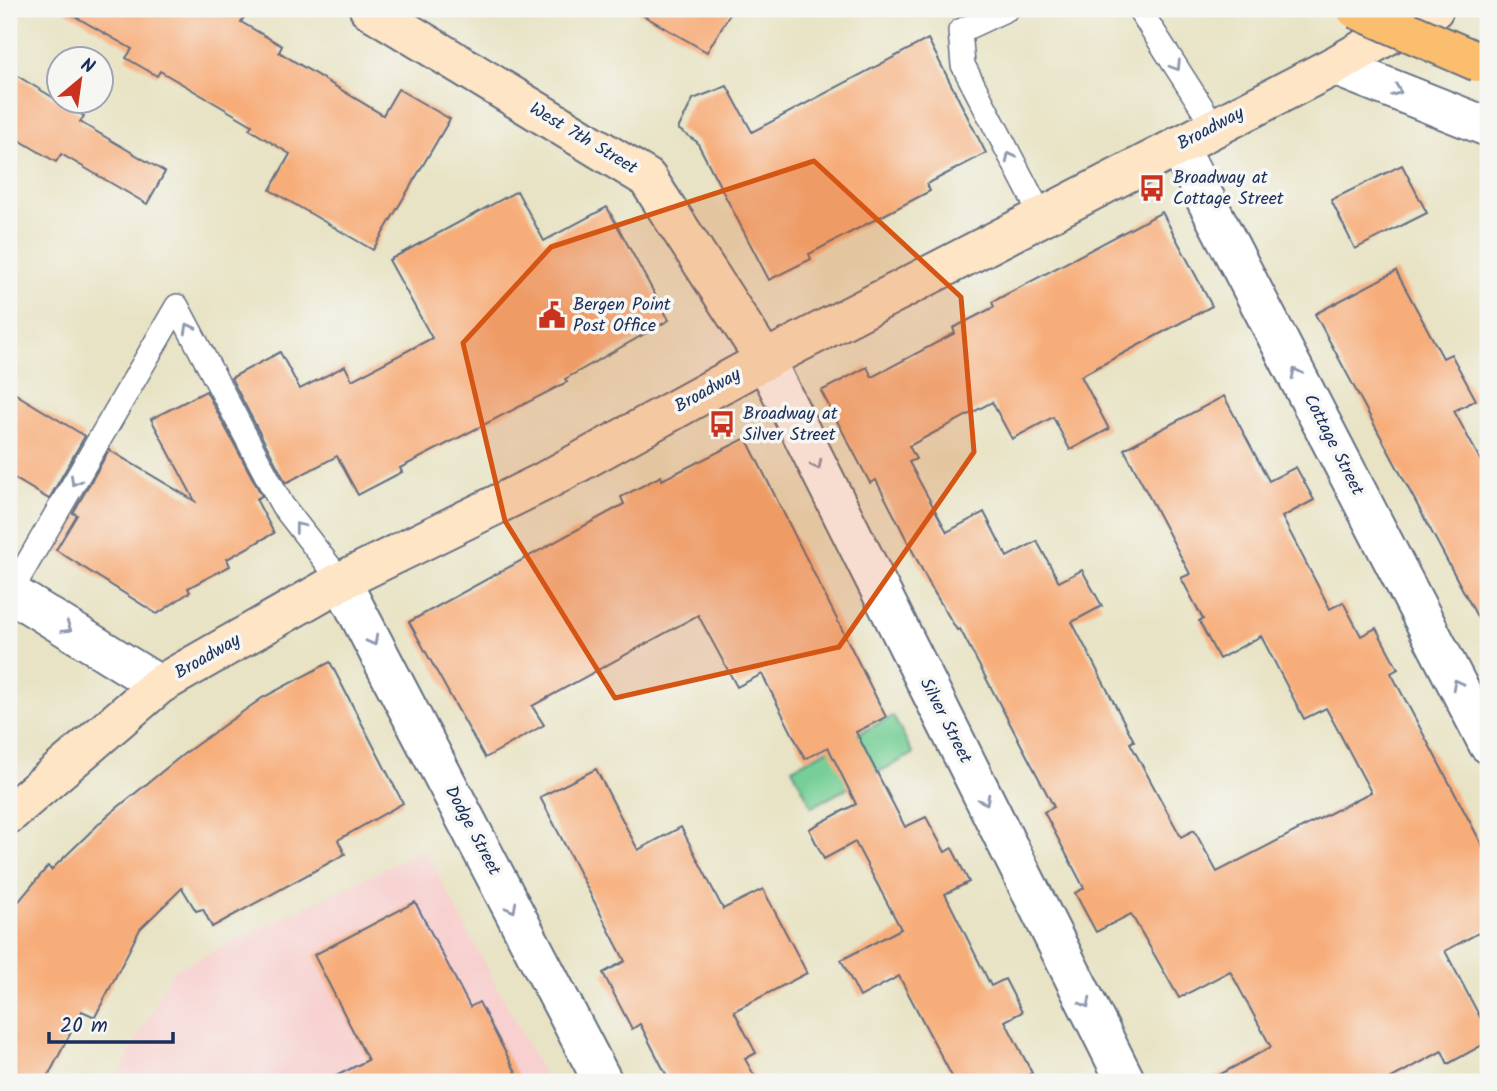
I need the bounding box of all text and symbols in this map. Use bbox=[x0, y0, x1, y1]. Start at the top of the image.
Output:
north arrow bbox=[46, 46, 116, 116]
text: N bbox=[75, 51, 100, 83]
one-way arrow bbox=[1167, 59, 1180, 72]
one-way arrow bbox=[1391, 82, 1403, 96]
street label: West 7th Street bbox=[523, 95, 644, 183]
street label: Broadway bbox=[1172, 99, 1250, 159]
one-way arrow bbox=[1005, 152, 1019, 164]
place label: Broadway at Cottage Street bbox=[1173, 164, 1285, 214]
bus stop icon: Broadway at Cottage Street bbox=[1137, 173, 1167, 203]
place label: Bergen Point Post Office bbox=[573, 291, 672, 341]
public building icon: Bergen Point Post Office bbox=[537, 300, 567, 330]
one-way arrow bbox=[184, 323, 197, 336]
street label: Broadway bbox=[669, 361, 747, 421]
one-way arrow bbox=[1290, 368, 1304, 380]
street label: Cottage Street bbox=[1295, 389, 1372, 502]
place label: Broadway at Silver Street bbox=[743, 400, 839, 450]
bus stop icon: Broadway at Silver Street bbox=[707, 409, 737, 439]
one-way arrow bbox=[809, 458, 823, 470]
one-way arrow bbox=[70, 473, 83, 486]
one-way arrow bbox=[295, 522, 307, 535]
one-way arrow bbox=[59, 619, 72, 632]
street label: Broadway bbox=[170, 626, 247, 688]
one-way arrow bbox=[365, 634, 378, 646]
street label: Silver Street bbox=[911, 673, 979, 770]
one-way arrow bbox=[1451, 679, 1465, 691]
street label: Dodge Street bbox=[436, 781, 508, 882]
one-way arrow bbox=[976, 793, 990, 805]
one-way arrow bbox=[504, 901, 517, 913]
one-way arrow bbox=[1078, 996, 1092, 1008]
scale bar bbox=[49, 1000, 173, 1044]
text: 20 m bbox=[60, 1010, 108, 1043]

